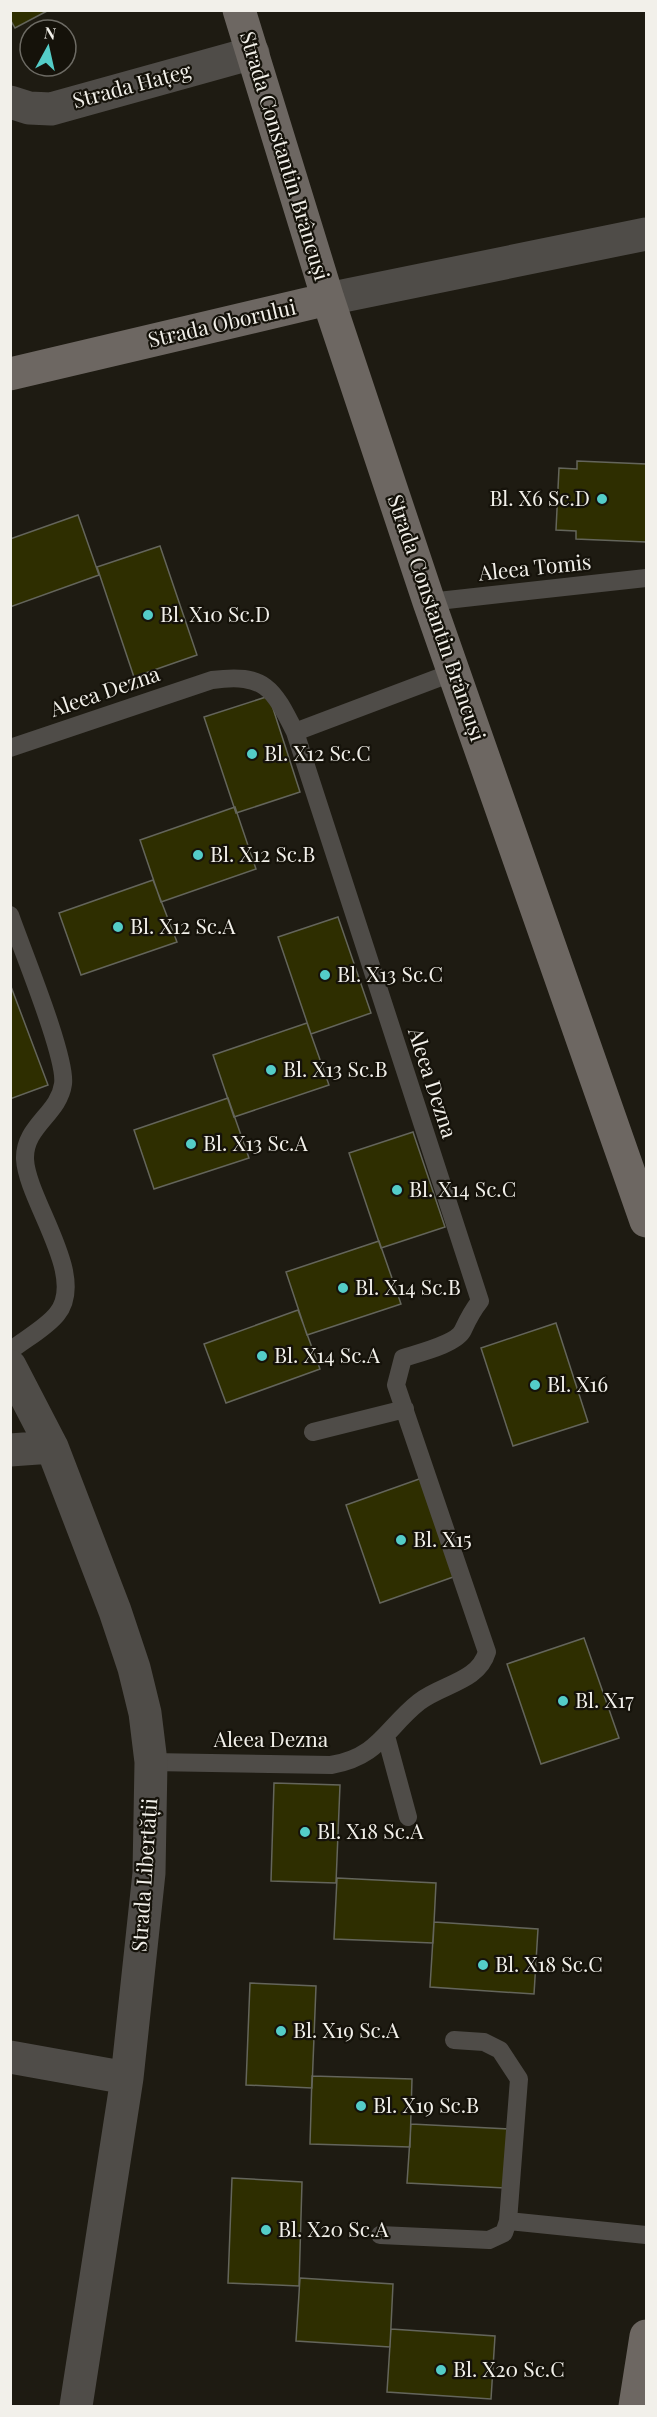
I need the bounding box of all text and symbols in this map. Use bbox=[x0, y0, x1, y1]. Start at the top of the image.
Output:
north arrow bbox=[18, 18, 78, 78]
text: N bbox=[43, 21, 58, 44]
street label: Strada Constantin Brâncuși bbox=[234, 27, 337, 284]
street label: Strada Hațeg bbox=[69, 55, 194, 114]
street label: Strada Oborului bbox=[145, 291, 298, 353]
place label: Bl. X6 Sc.D bbox=[489, 483, 590, 511]
street label: Strada Constantin Brâncuși bbox=[382, 490, 493, 745]
marker: Bl. X6 Sc.D bbox=[595, 492, 609, 506]
street label: Aleea Tomis bbox=[476, 546, 592, 586]
place label: Bl. X10 Sc.D bbox=[160, 599, 270, 627]
marker: Bl. X10 Sc.D bbox=[141, 608, 155, 622]
street label: Aleea Dezna bbox=[45, 658, 164, 722]
place label: Bl. X12 Sc.C bbox=[264, 738, 371, 766]
marker: Bl. X12 Sc.C bbox=[245, 747, 259, 761]
place label: Bl. X12 Sc.B bbox=[210, 839, 315, 867]
marker: Bl. X12 Sc.B bbox=[191, 848, 205, 862]
place label: Bl. X12 Sc.A bbox=[130, 911, 236, 939]
marker: Bl. X12 Sc.A bbox=[111, 920, 125, 934]
place label: Bl. X13 Sc.C bbox=[337, 959, 443, 987]
marker: Bl. X13 Sc.C bbox=[318, 968, 332, 982]
street label: Aleea Dezna bbox=[403, 1023, 465, 1142]
place label: Bl. X13 Sc.B bbox=[283, 1054, 387, 1082]
marker: Bl. X13 Sc.B bbox=[264, 1063, 278, 1077]
place label: Bl. X13 Sc.A bbox=[203, 1128, 308, 1156]
marker: Bl. X13 Sc.A bbox=[184, 1137, 198, 1151]
place label: Bl. X14 Sc.C bbox=[409, 1174, 516, 1202]
marker: Bl. X14 Sc.C bbox=[390, 1183, 404, 1197]
place label: Bl. X14 Sc.B bbox=[355, 1272, 461, 1300]
marker: Bl. X14 Sc.B bbox=[336, 1281, 350, 1295]
place label: Bl. X14 Sc.A bbox=[274, 1340, 381, 1368]
marker: Bl. X14 Sc.A bbox=[255, 1349, 269, 1363]
place label: Bl. X16 bbox=[547, 1369, 608, 1397]
marker: Bl. X16 bbox=[528, 1378, 542, 1392]
place label: Bl. X15 bbox=[413, 1524, 472, 1552]
marker: Bl. X15 bbox=[394, 1533, 408, 1547]
place label: Bl. X17 bbox=[575, 1685, 634, 1713]
marker: Bl. X17 bbox=[556, 1694, 570, 1708]
street label: Aleea Dezna bbox=[213, 1724, 329, 1752]
street label: Strada Libertății bbox=[124, 1797, 163, 1953]
place label: Bl. X18 Sc.A bbox=[317, 1816, 424, 1844]
marker: Bl. X18 Sc.A bbox=[298, 1825, 312, 1839]
place label: Bl. X18 Sc.C bbox=[495, 1949, 603, 1977]
marker: Bl. X18 Sc.C bbox=[476, 1958, 490, 1972]
place label: Bl. X19 Sc.A bbox=[293, 2015, 400, 2043]
marker: Bl. X19 Sc.A bbox=[274, 2024, 288, 2038]
place label: Bl. X19 Sc.B bbox=[373, 2090, 479, 2118]
marker: Bl. X19 Sc.B bbox=[354, 2099, 368, 2113]
place label: Bl. X20 Sc.A bbox=[278, 2214, 389, 2242]
marker: Bl. X20 Sc.A bbox=[259, 2223, 273, 2237]
place label: Bl. X20 Sc.C bbox=[453, 2354, 565, 2382]
marker: Bl. X20 Sc.C bbox=[434, 2363, 448, 2377]

